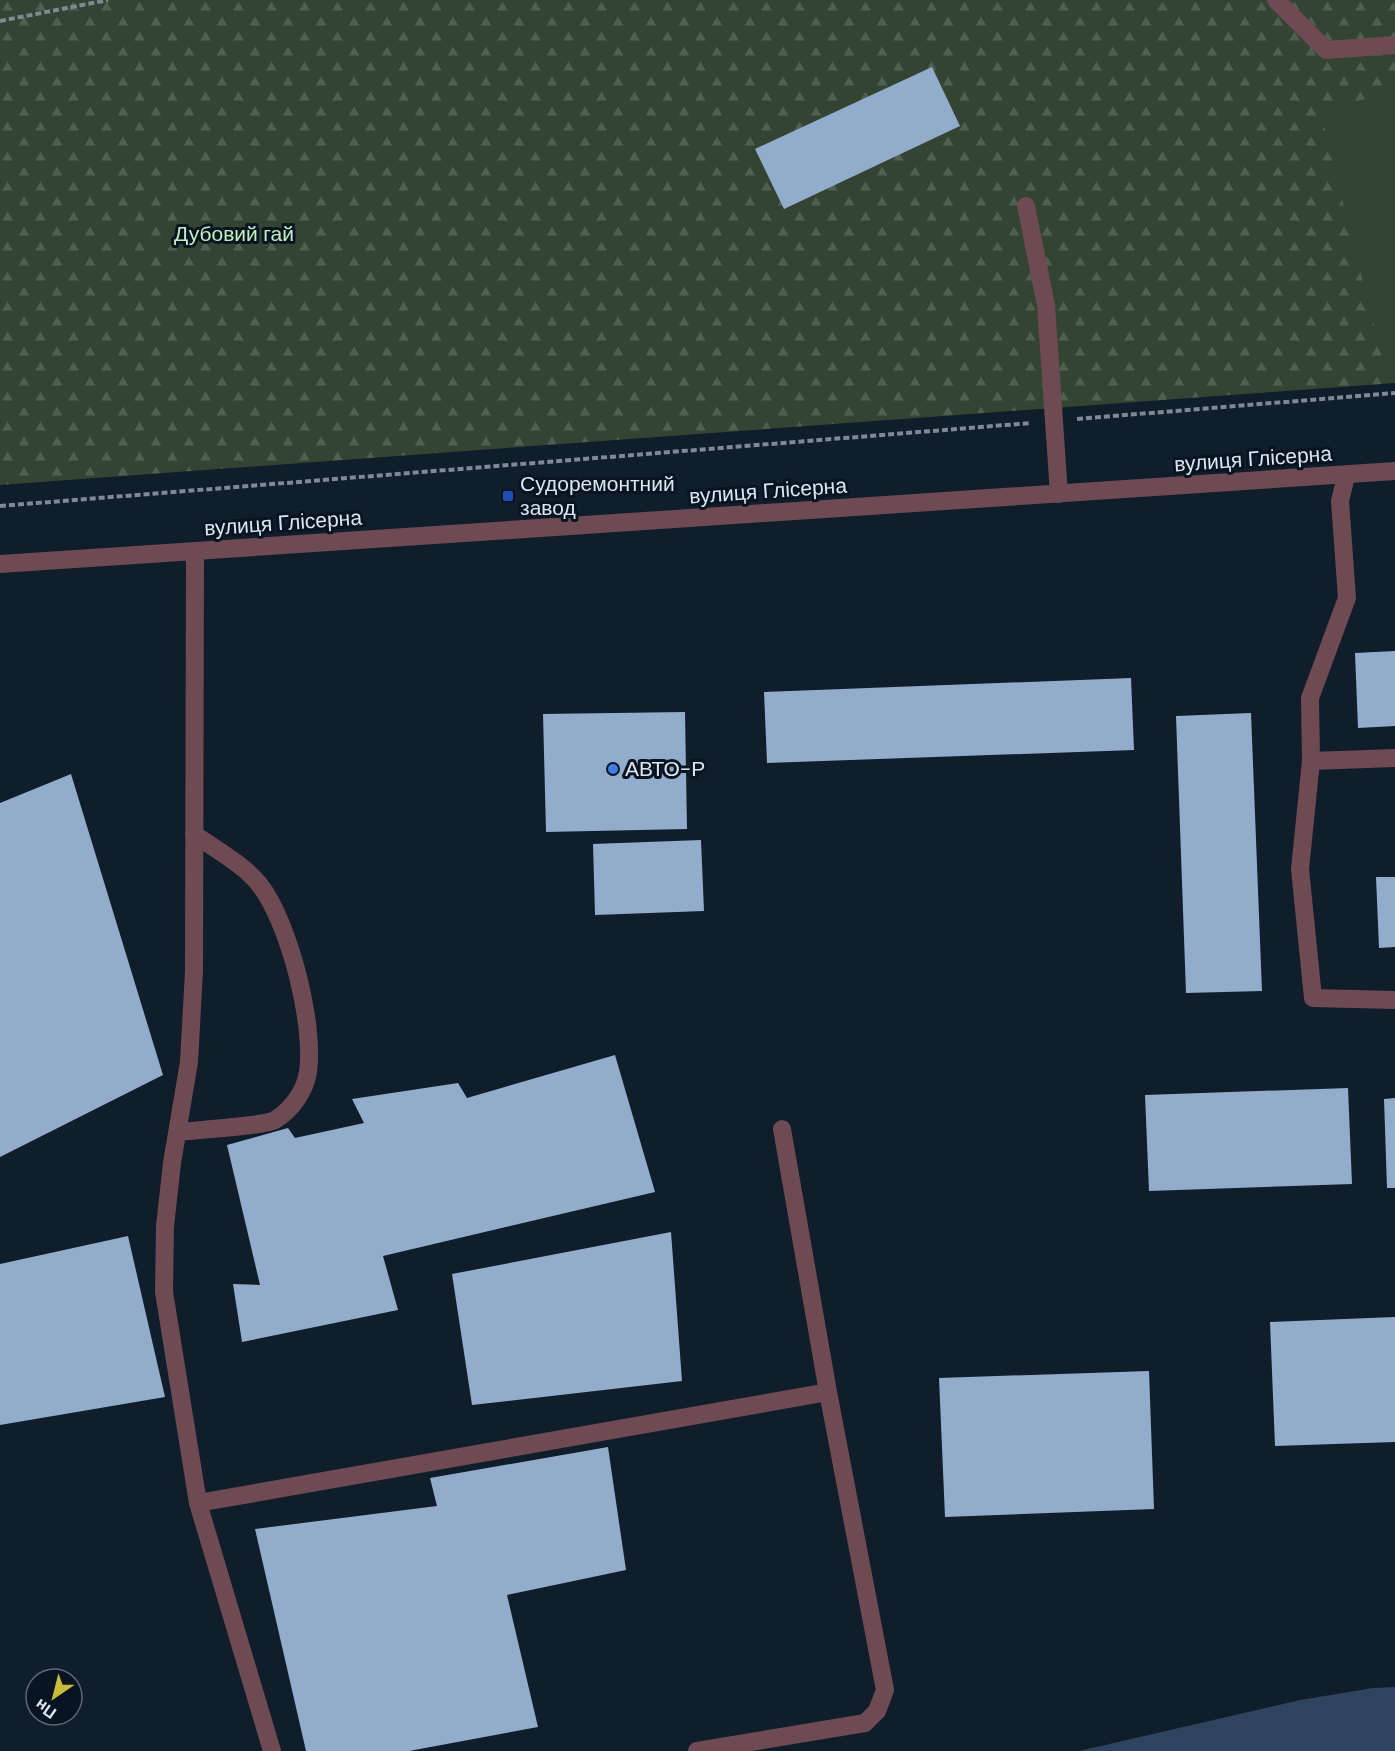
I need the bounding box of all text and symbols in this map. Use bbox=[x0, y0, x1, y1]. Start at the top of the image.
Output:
park label: Дубовий гай bbox=[174, 220, 294, 248]
street label: вулиця Глісерна bbox=[1173, 440, 1333, 478]
place label: Судоремонтний завод bbox=[520, 470, 675, 522]
street label: вулиця Глісерна bbox=[688, 472, 848, 510]
marker: Судоремонтний завод bbox=[501, 489, 515, 503]
street label: вулиця Глісерна bbox=[203, 504, 363, 542]
place label: АВТО-Р bbox=[625, 755, 705, 783]
marker: АВТО-Р bbox=[606, 762, 620, 776]
north arrow bbox=[24, 1667, 84, 1727]
text: Пн bbox=[31, 1694, 60, 1724]

